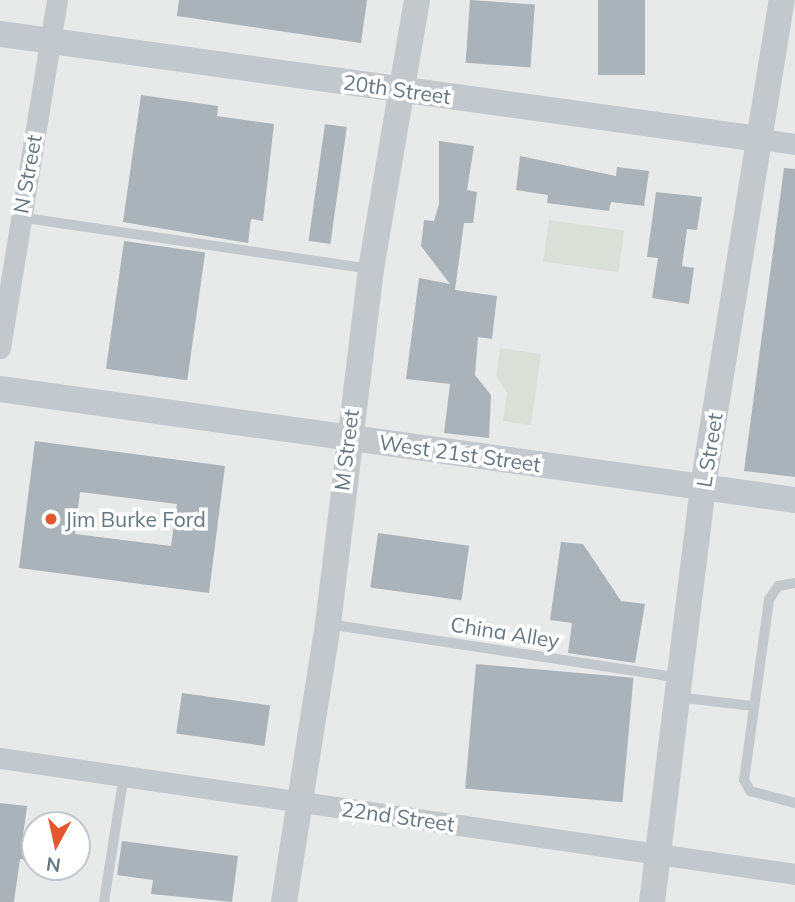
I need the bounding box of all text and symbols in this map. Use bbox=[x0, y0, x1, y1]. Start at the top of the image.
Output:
street label: 20th Street bbox=[342, 69, 452, 109]
street label: N Street bbox=[8, 133, 46, 215]
street label: M Street bbox=[329, 408, 363, 492]
street label: L Street bbox=[691, 411, 727, 489]
street label: West 21st Street bbox=[377, 429, 543, 477]
place label: Jim Burke Ford bbox=[65, 506, 206, 532]
marker: Jim Burke Ford bbox=[43, 511, 59, 527]
street label: China Alley bbox=[449, 611, 561, 653]
street label: 22nd Street bbox=[340, 796, 456, 836]
north arrow bbox=[21, 811, 91, 881]
text: N bbox=[45, 852, 62, 878]

